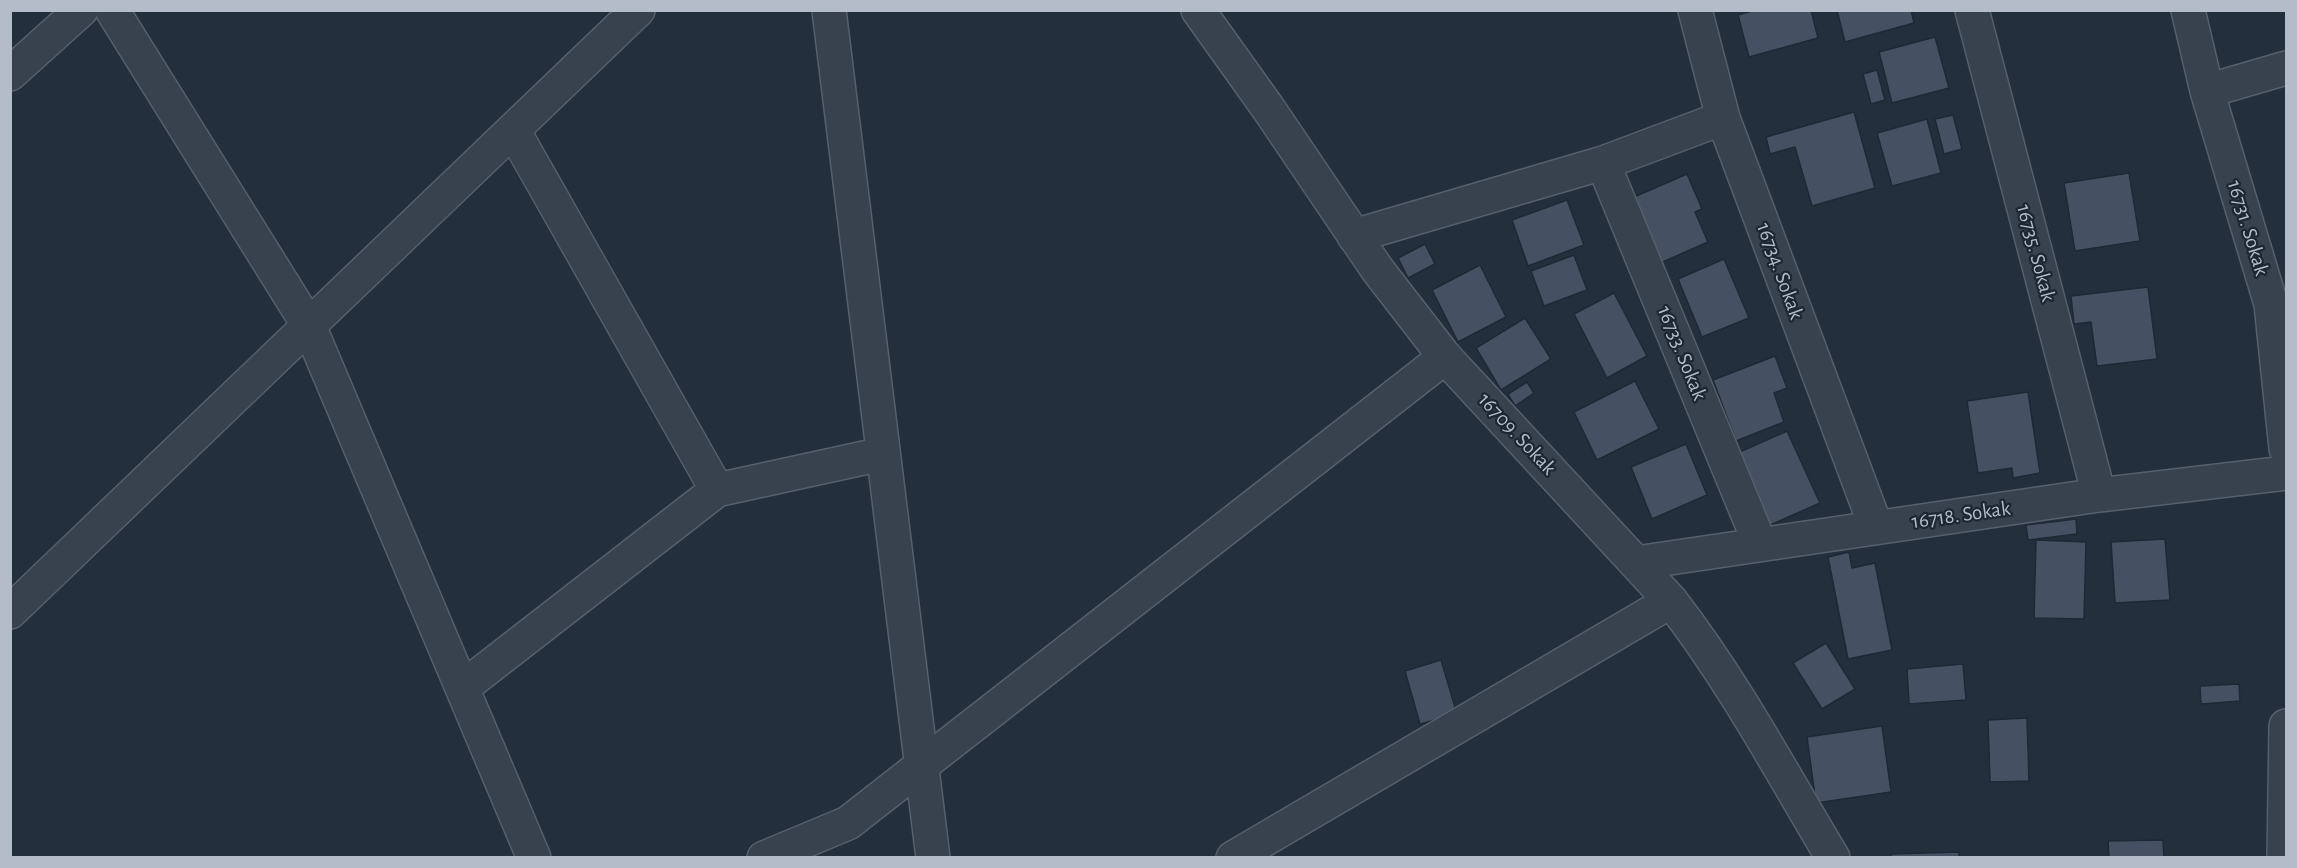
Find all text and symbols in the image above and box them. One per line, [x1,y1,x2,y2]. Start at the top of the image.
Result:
street label: 16731. Sokak [2222,177,2274,279]
street label: 16735. Sokak [2011,202,2061,304]
street label: 16734. Sokak [1751,219,1809,323]
street label: 16733. Sokak [1652,302,1712,404]
street label: 16709. Sokak [1473,388,1561,480]
street label: 16718. Sokak [1910,496,2012,534]

